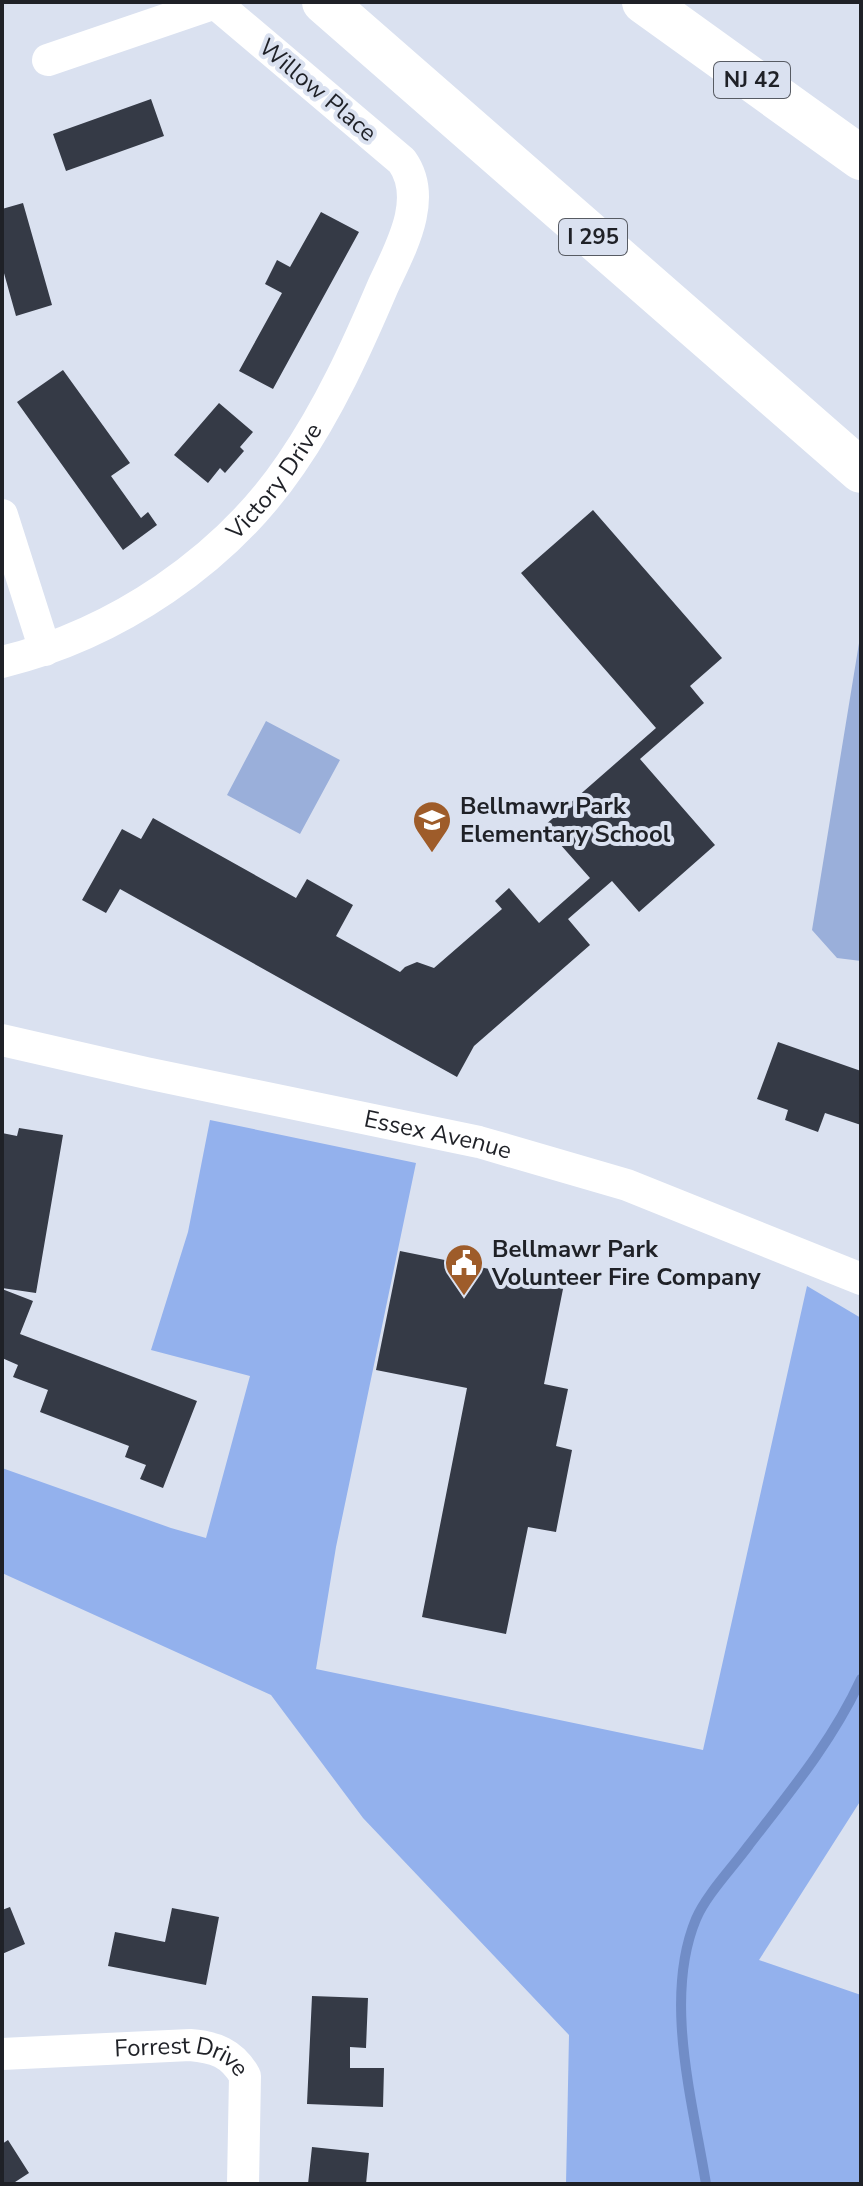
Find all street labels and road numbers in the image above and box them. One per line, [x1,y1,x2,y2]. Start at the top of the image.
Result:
street label: Willow Place [252,31,384,149]
road number: NJ 42 [714,62,790,98]
road number: I 295 [559,219,627,255]
street label: Victory Drive [219,417,329,547]
street label: Essex Avenue [361,1103,515,1167]
street label: Forrest Drive [114,2029,256,2083]

